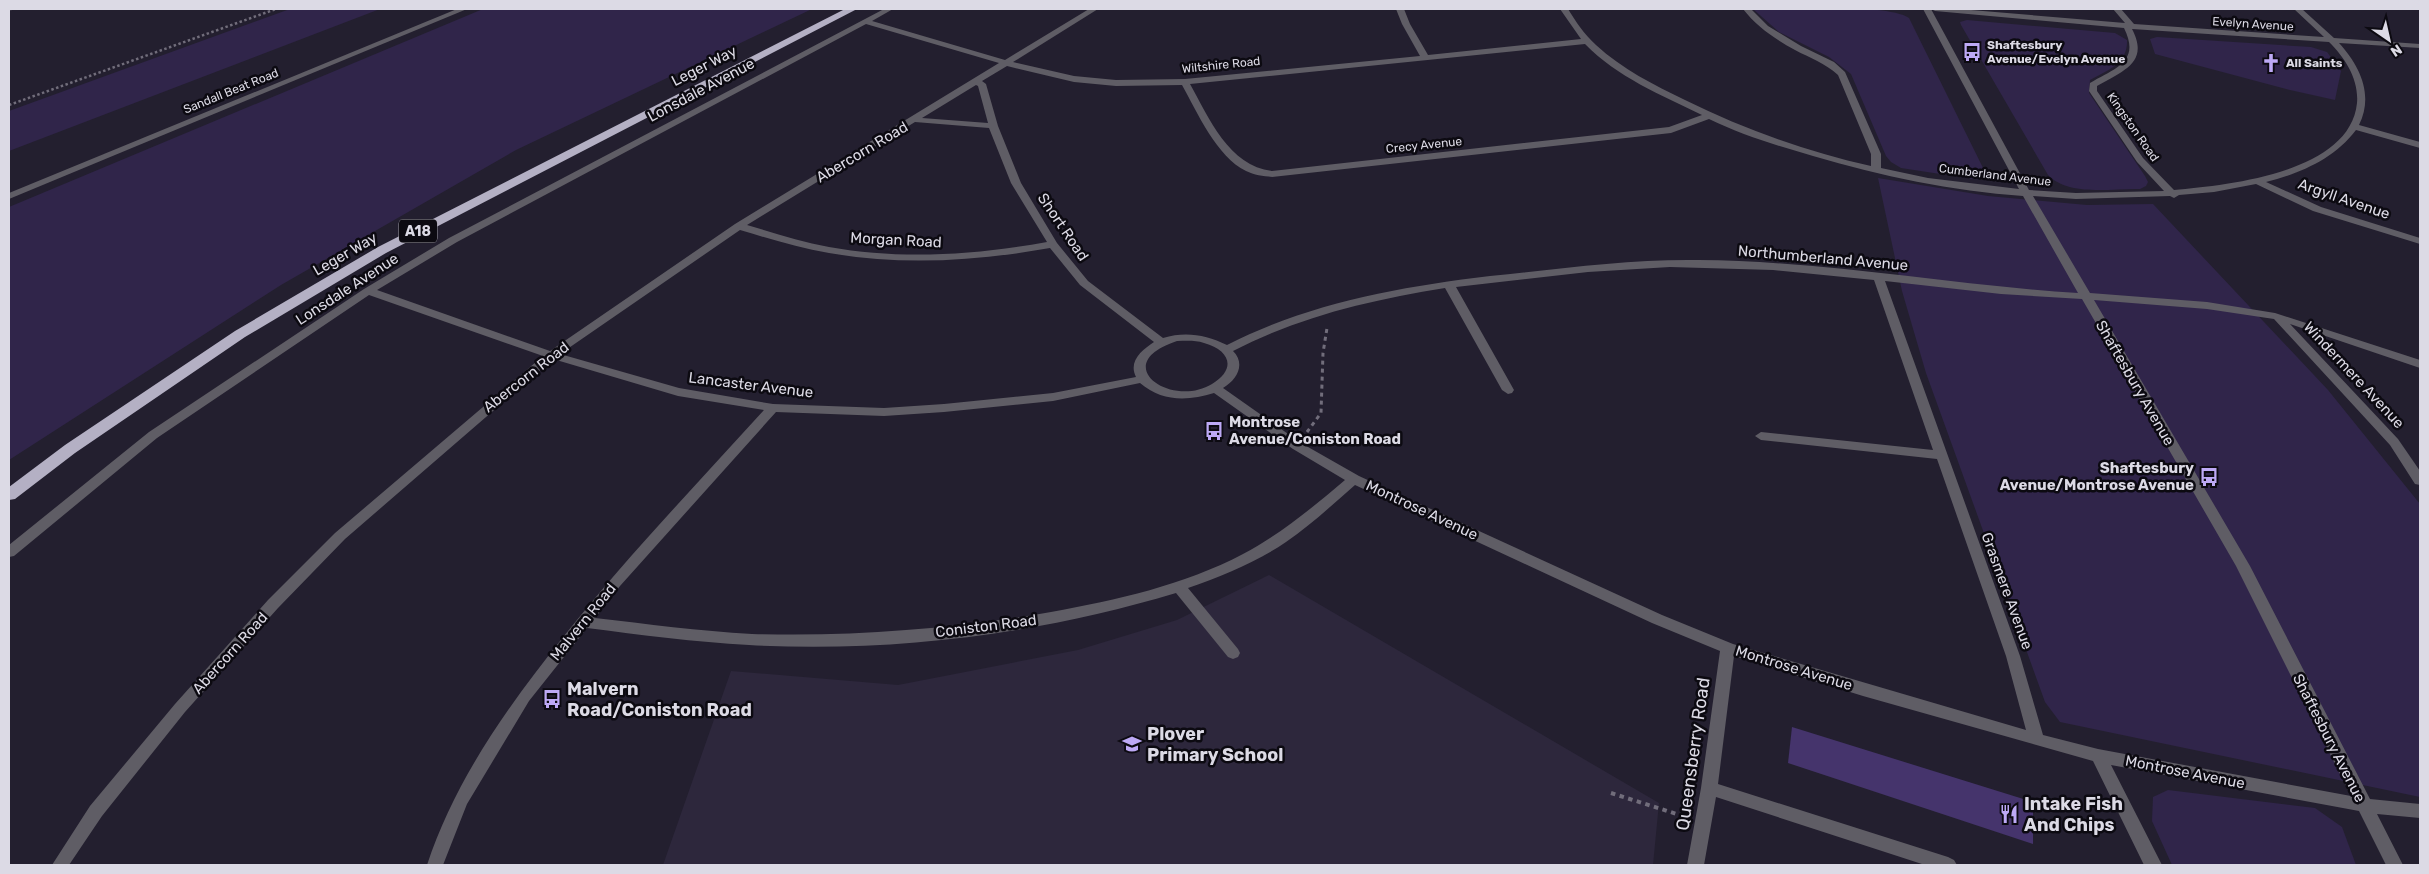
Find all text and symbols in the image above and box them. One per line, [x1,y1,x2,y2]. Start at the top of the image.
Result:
street label: Evelyn Avenue [2212,14,2295,34]
north arrow [2364,15,2414,65]
place label: Shaftesbury Avenue/Evelyn Avenue [1987,38,2125,66]
text: N [2387,40,2405,60]
bus stop icon: Shaftesbury Avenue/Evelyn Avenue [1961,41,1983,63]
street label: Leger Way [668,42,740,90]
church icon: All Saints [2260,52,2282,74]
street label: Lonsdale Avenue [644,54,758,126]
street label: Wiltshire Road [1181,54,1261,76]
place label: All Saints [2286,56,2343,70]
street label: Sandall Beat Road [181,66,281,116]
street label: Kingston Road [2104,90,2162,164]
street label: Abercorn Road [813,118,911,186]
street label: Crecy Avenue [1385,134,1463,156]
street label: Cumberland Avenue [1938,161,2052,189]
street label: Argyll Avenue [2296,175,2392,223]
street label: Short Road [1034,190,1092,264]
road number: A18 [399,220,437,242]
street label: Leger Way [310,228,380,280]
street label: Morgan Road [850,229,942,251]
street label: Northumberland Avenue [1737,242,1909,274]
street label: Lonsdale Avenue [292,249,402,329]
street label: Shaftesbury Avenue [2092,317,2178,449]
street label: Windermere Avenue [2300,318,2408,432]
street label: Abercorn Road [480,338,572,416]
street label: Lancaster Avenue [688,368,814,402]
place label: Montrose Avenue/Coniston Road [1229,413,1401,448]
bus stop icon: Montrose Avenue/Coniston Road [1203,420,1225,442]
place label: Shaftesbury Avenue/Montrose Avenue [2000,459,2194,494]
bus stop icon: Shaftesbury Avenue/Montrose Avenue [2198,466,2220,488]
street label: Montrose Avenue [1363,476,1481,544]
street label: Grasmere Avenue [1977,530,2037,652]
street label: Malvern Road [546,580,620,664]
street label: Abercorn Road [189,608,271,698]
street label: Coniston Road [934,611,1038,641]
street label: Montrose Avenue [1733,642,1855,694]
street label: Shaftesbury Avenue [2289,671,2369,805]
street label: Queensberry Road [1671,676,1715,832]
place label: Malvern Road/Coniston Road [567,678,752,721]
bus stop icon: Malvern Road/Coniston Road [541,688,563,710]
place label: Plover Primary School [1147,723,1283,766]
school or university icon: Plover Primary School [1121,733,1143,755]
street label: Montrose Avenue [2124,752,2246,792]
place label: Intake Fish And Chips [2024,793,2123,836]
restaurant icon: Intake Fish And Chips [1998,803,2020,825]

